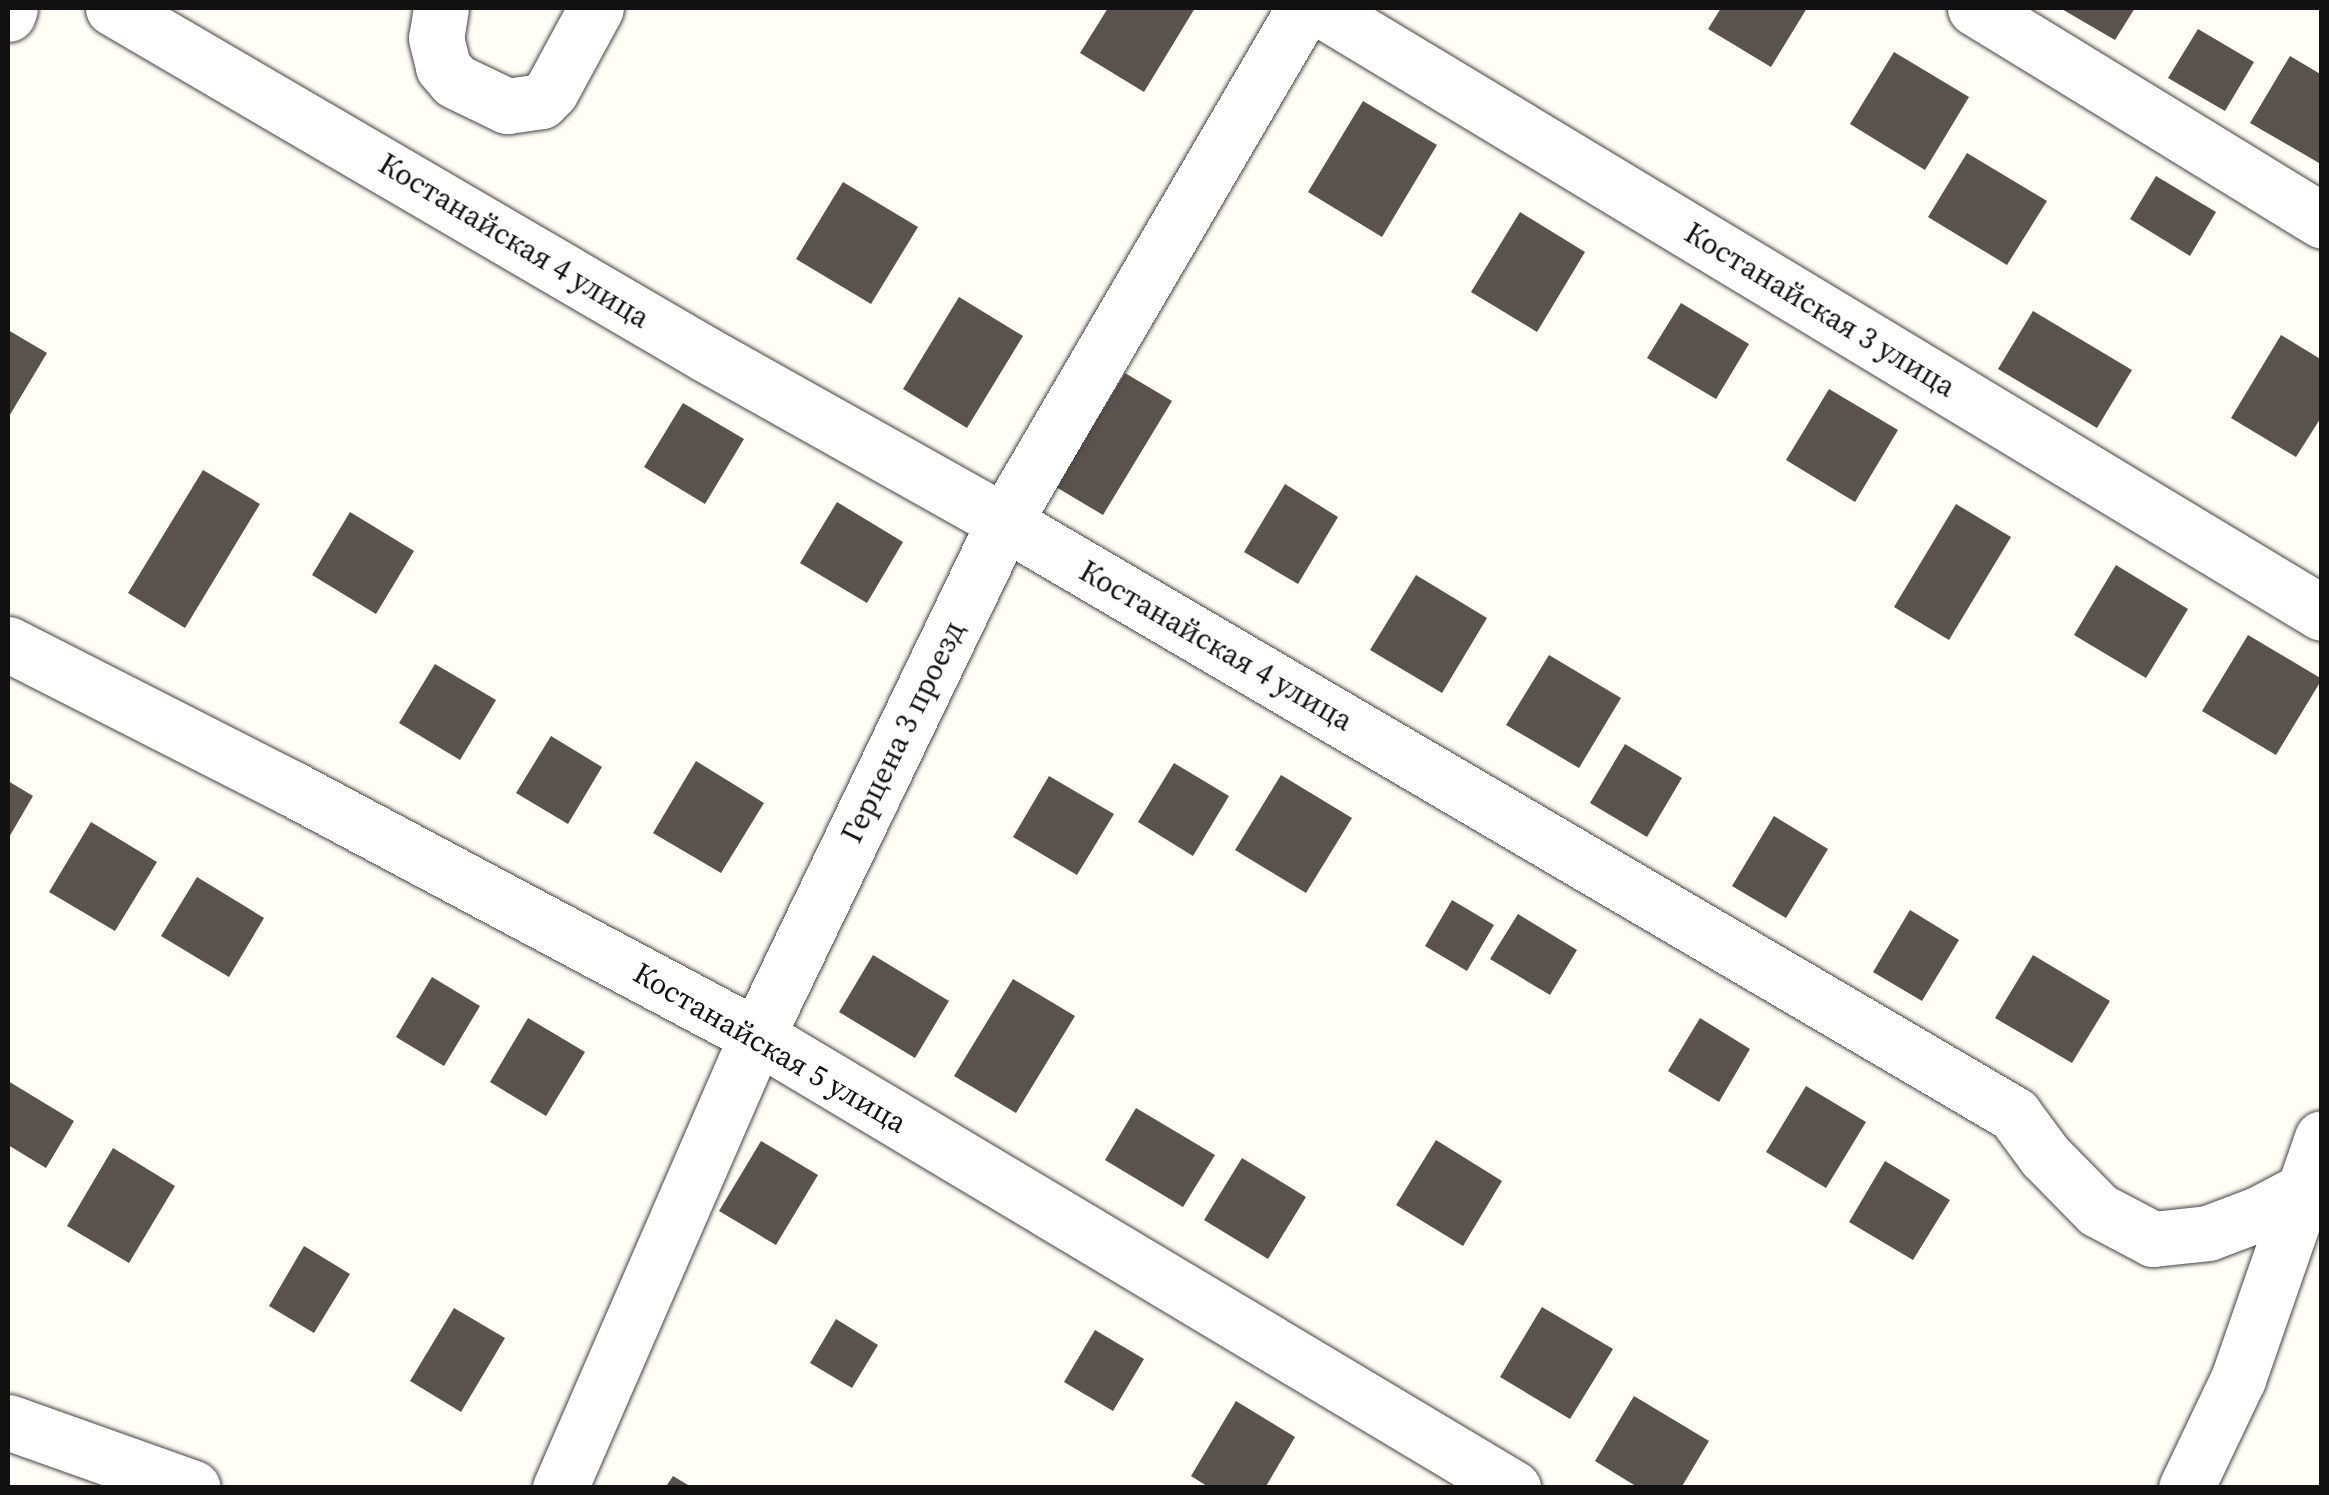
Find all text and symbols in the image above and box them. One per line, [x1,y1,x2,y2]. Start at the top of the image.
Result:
street label: Костанайская 4 улица [372,146,656,336]
street label: Костанайская 3 улица [1678,215,1962,405]
street label: Костанайская 4 улица [1073,553,1359,739]
street label: Герцена 3 проезд [834,615,972,849]
street label: Костанайская 5 улица [627,955,913,1141]

